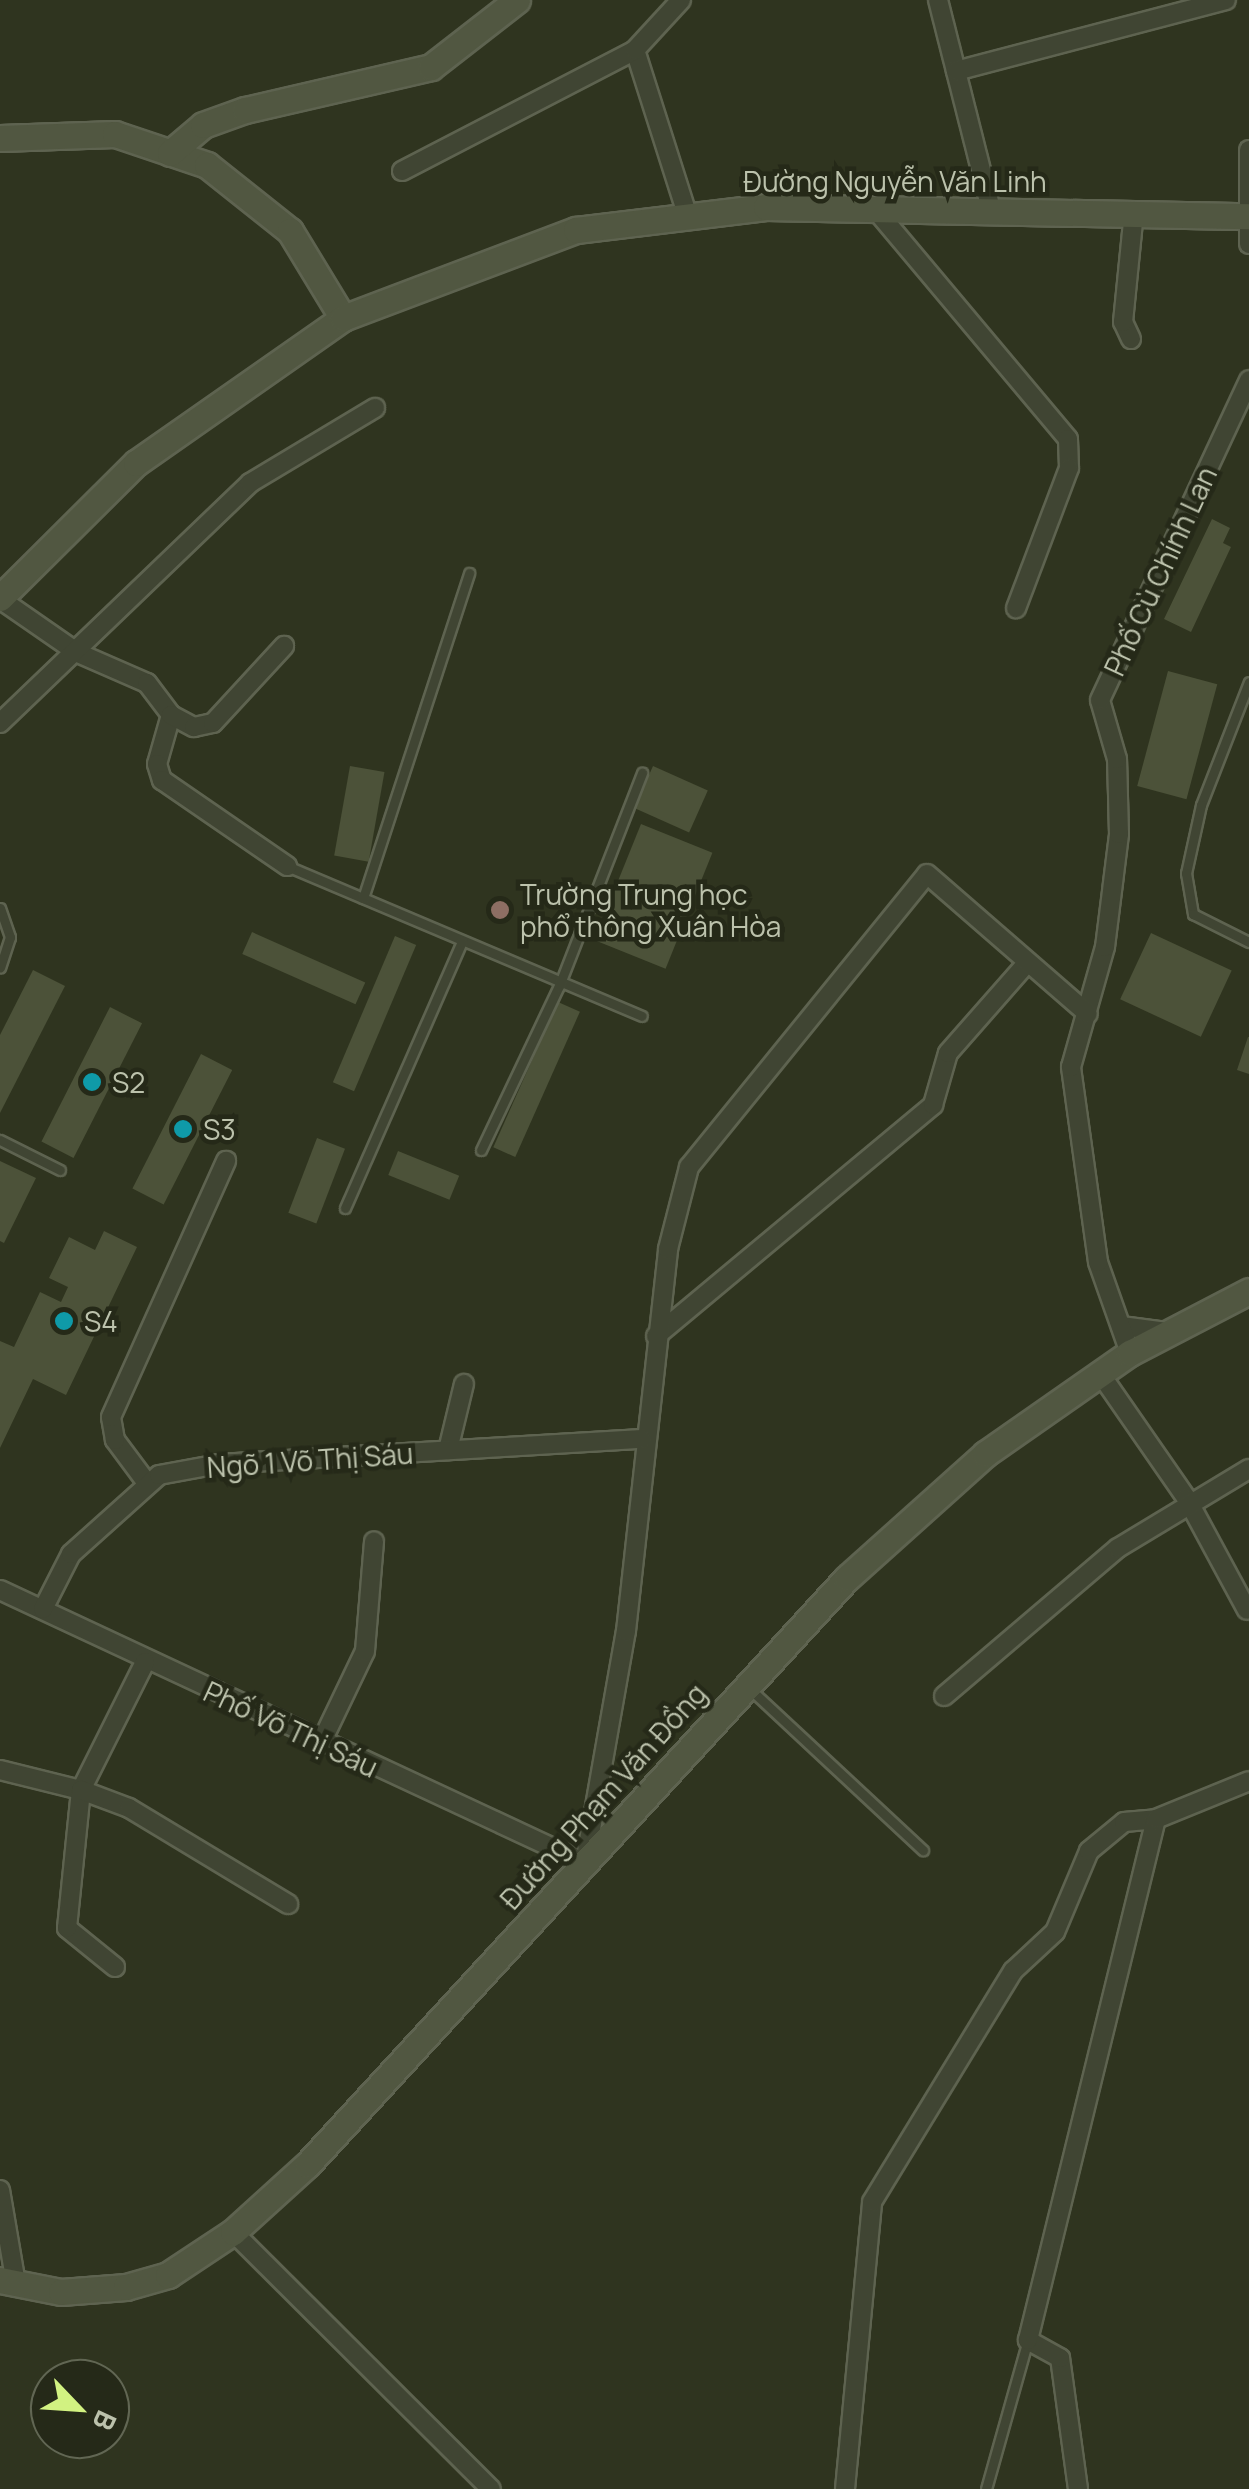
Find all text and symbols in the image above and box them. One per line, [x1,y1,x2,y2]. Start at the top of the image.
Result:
street label: Đường Nguyễn Văn Linh [743,164,1047,198]
street label: Phố Cù Chính Lan [1097,461,1223,681]
place label: Trường Trung học phổ thông Xuân Hòa [520,877,781,943]
marker: Trường Trung học phổ thông Xuân Hòa [489,899,511,921]
place label: S2 [112,1065,145,1099]
marker: S2 [81,1071,103,1093]
place label: S3 [203,1112,236,1146]
marker: S3 [172,1118,194,1140]
place label: S4 [84,1304,118,1338]
marker: S4 [53,1310,75,1332]
street label: Ngõ 1 Võ Thị Sáu [206,1436,414,1484]
street label: Phố Võ Thị Sáu [199,1674,383,1784]
street label: Đường Phạm Văn Đồng [493,1676,713,1916]
north arrow [30,2359,130,2459]
text: B [84,2405,126,2437]

